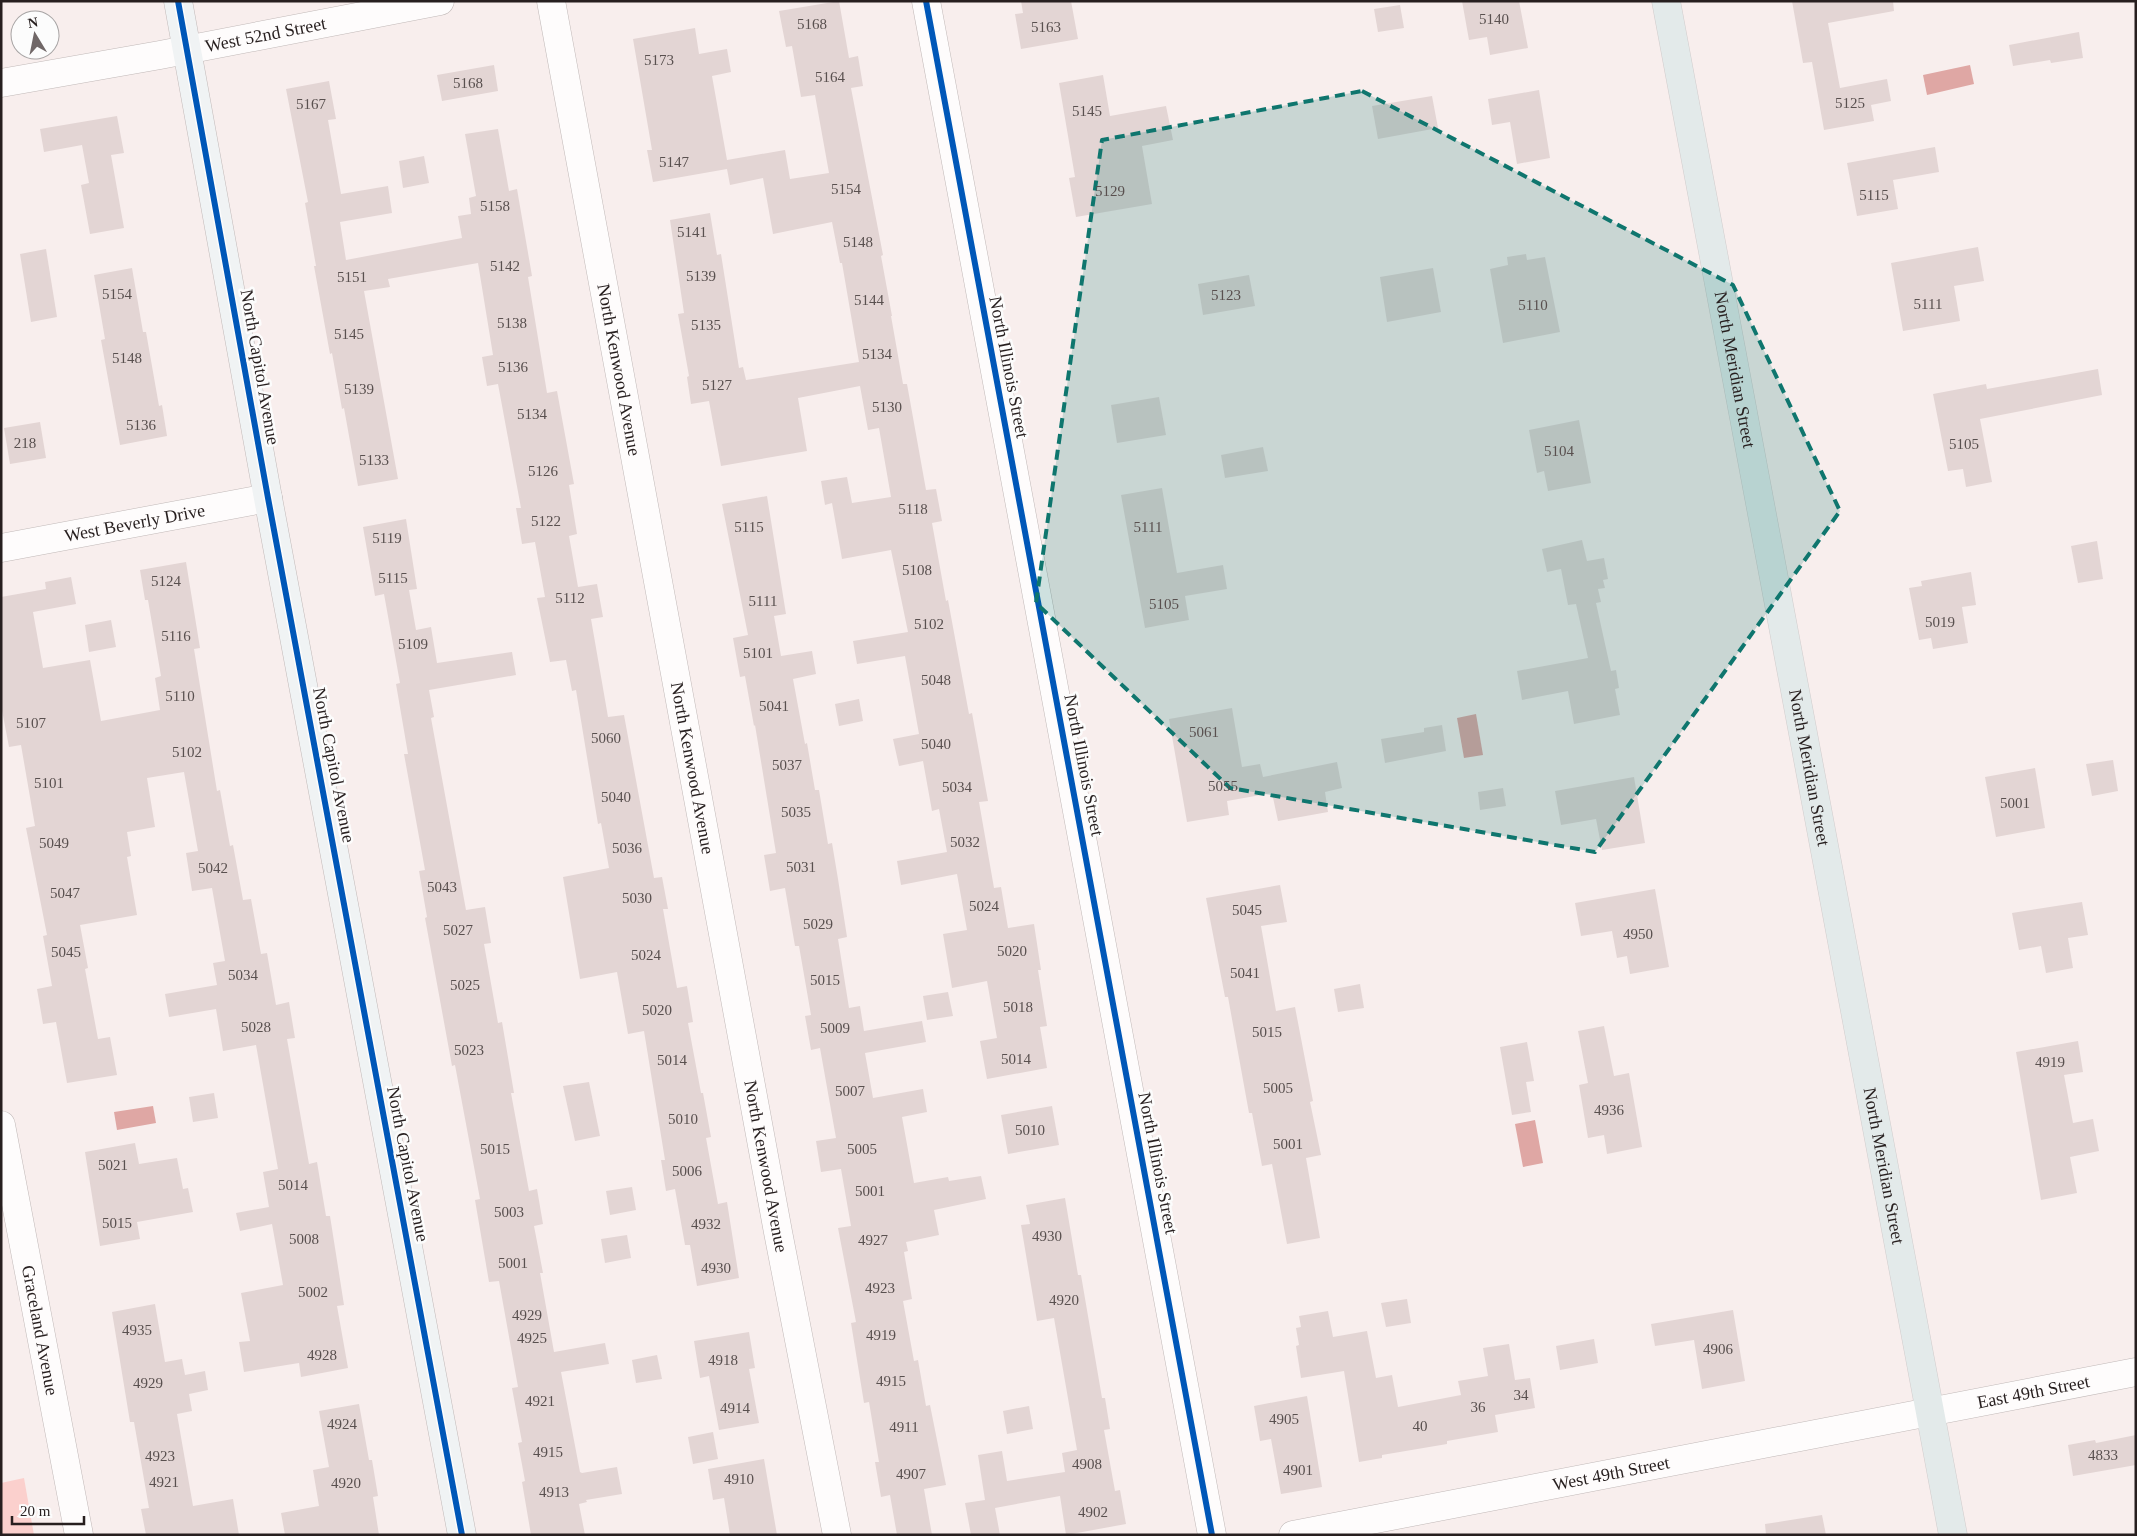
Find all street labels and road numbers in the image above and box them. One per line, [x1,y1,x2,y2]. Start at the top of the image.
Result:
street label: West 52nd Street [204,13,328,56]
street label: North Kenwood Avenue [593,282,645,457]
street label: North Capitol Avenue [236,288,284,446]
street label: North Meridian Street [1711,290,1759,450]
street label: North Illinois Street [985,294,1033,440]
street label: West Beverly Drive [63,500,207,546]
street label: North Kenwood Avenue [667,680,718,856]
street label: North Capitol Avenue [309,686,359,844]
street label: North Meridian Street [1785,688,1834,848]
street label: North Illinois Street [1060,692,1108,838]
street label: North Kenwood Avenue [740,1079,792,1254]
street label: North Capitol Avenue [383,1085,433,1243]
street label: North Meridian Street [1859,1086,1908,1246]
street label: North Illinois Street [1134,1090,1182,1236]
street label: Graceland Avenue [18,1264,62,1397]
street label: East 49th Street [1975,1371,2091,1413]
street label: West 49th Street [1551,1452,1671,1495]

